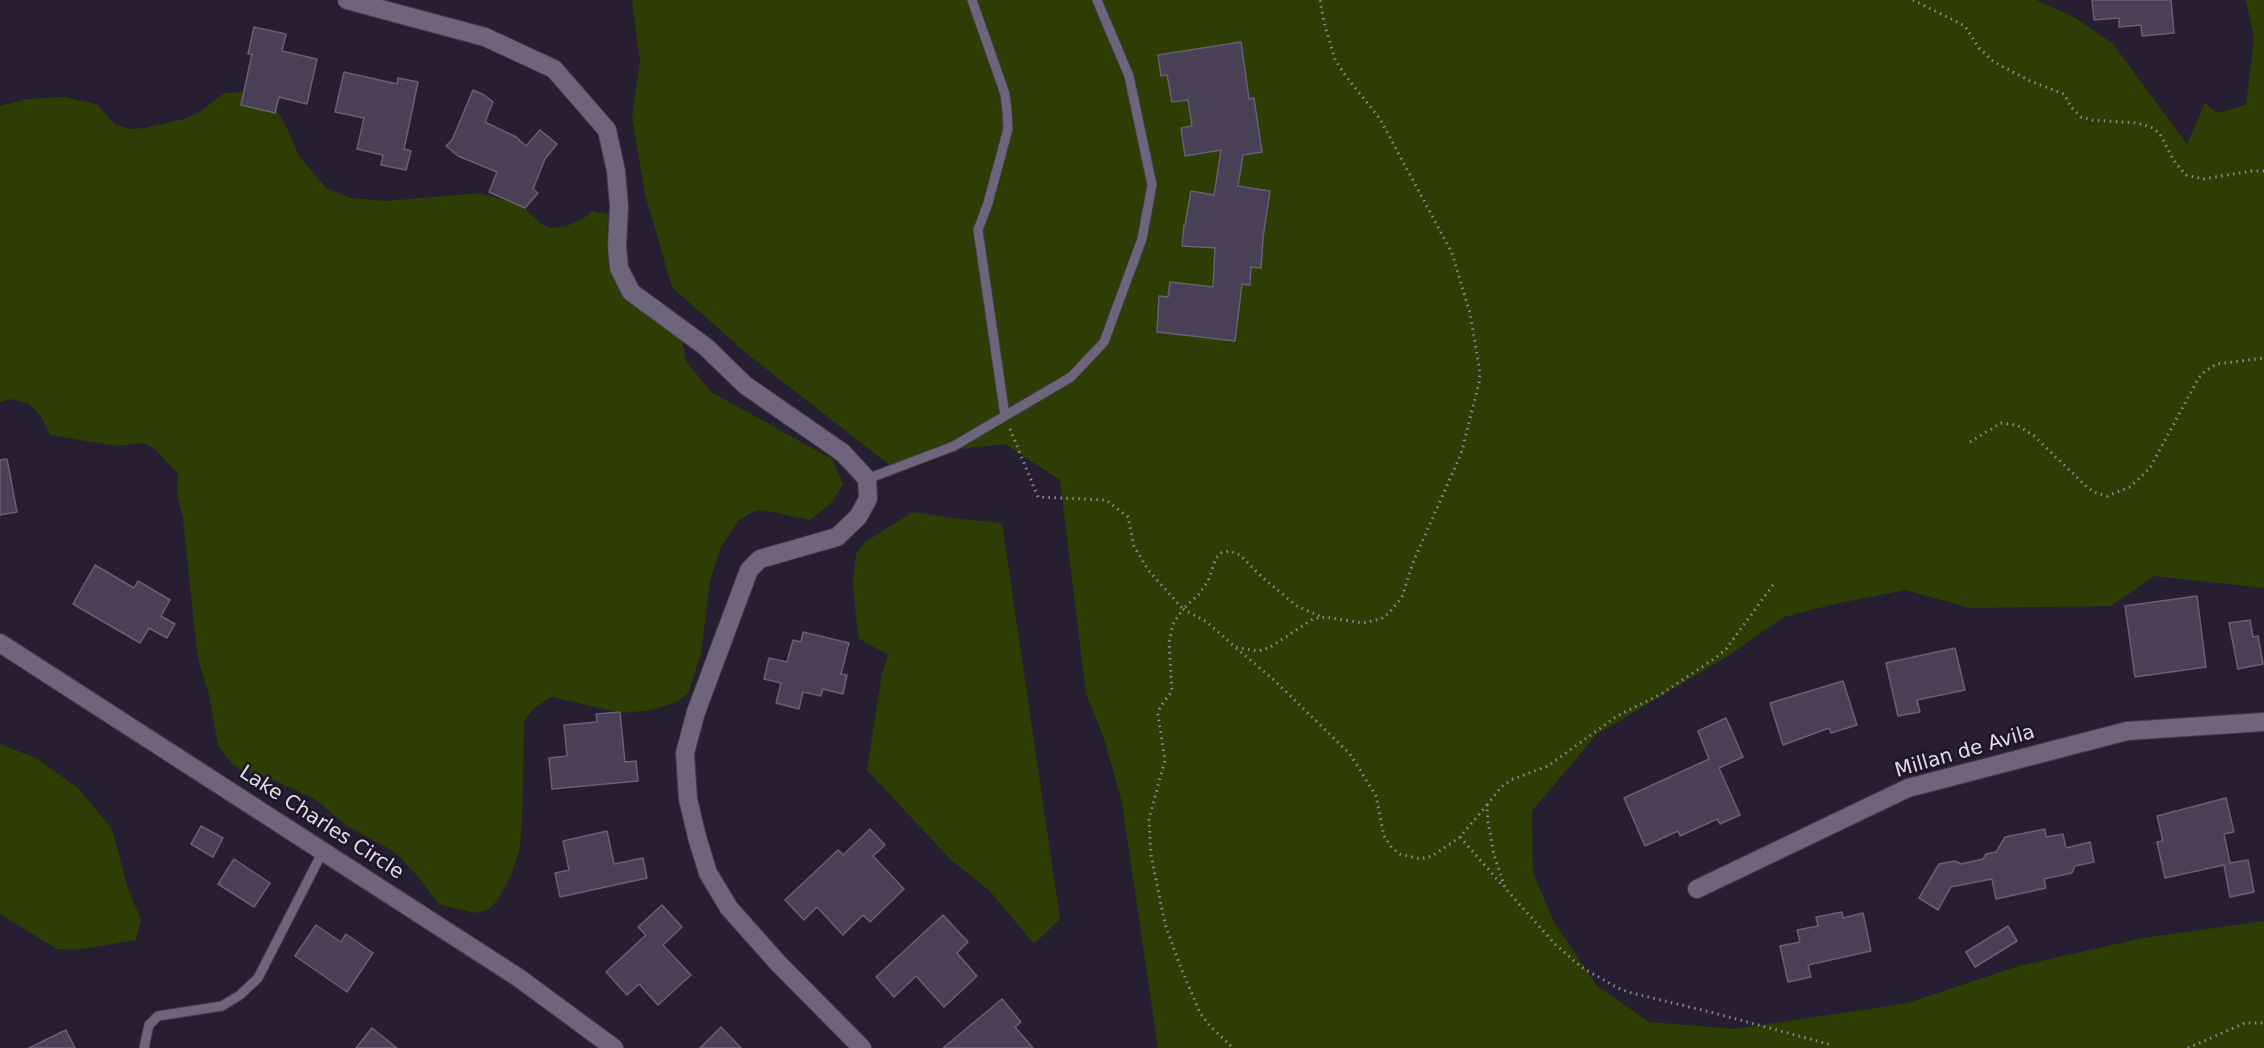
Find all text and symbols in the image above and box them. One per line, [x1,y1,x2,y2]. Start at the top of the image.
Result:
street label: Millan de Avila [1892,721,2038,783]
street label: Lake Charles Circle [234,761,408,885]

